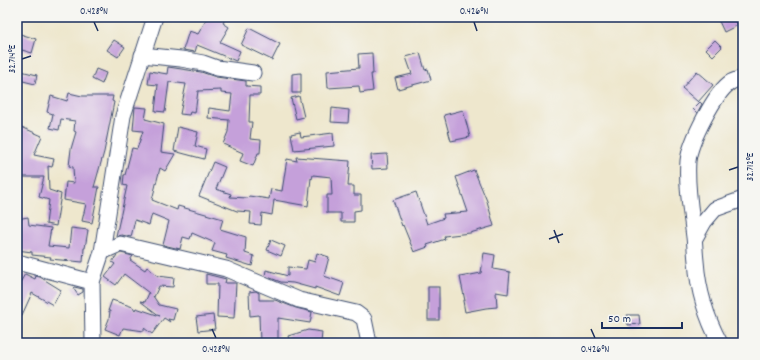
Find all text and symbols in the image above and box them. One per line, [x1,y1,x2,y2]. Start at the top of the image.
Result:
text: 0.428°N [80,5,108,19]
text: 0.426°N [460,5,488,19]
text: 32.714°E [6,44,20,73]
text: 32.712°E [744,152,758,181]
scale bar [602,304,682,330]
text: 50 m [608,311,631,328]
text: 0.428°N [202,343,230,357]
text: 0.426°N [581,343,609,357]

